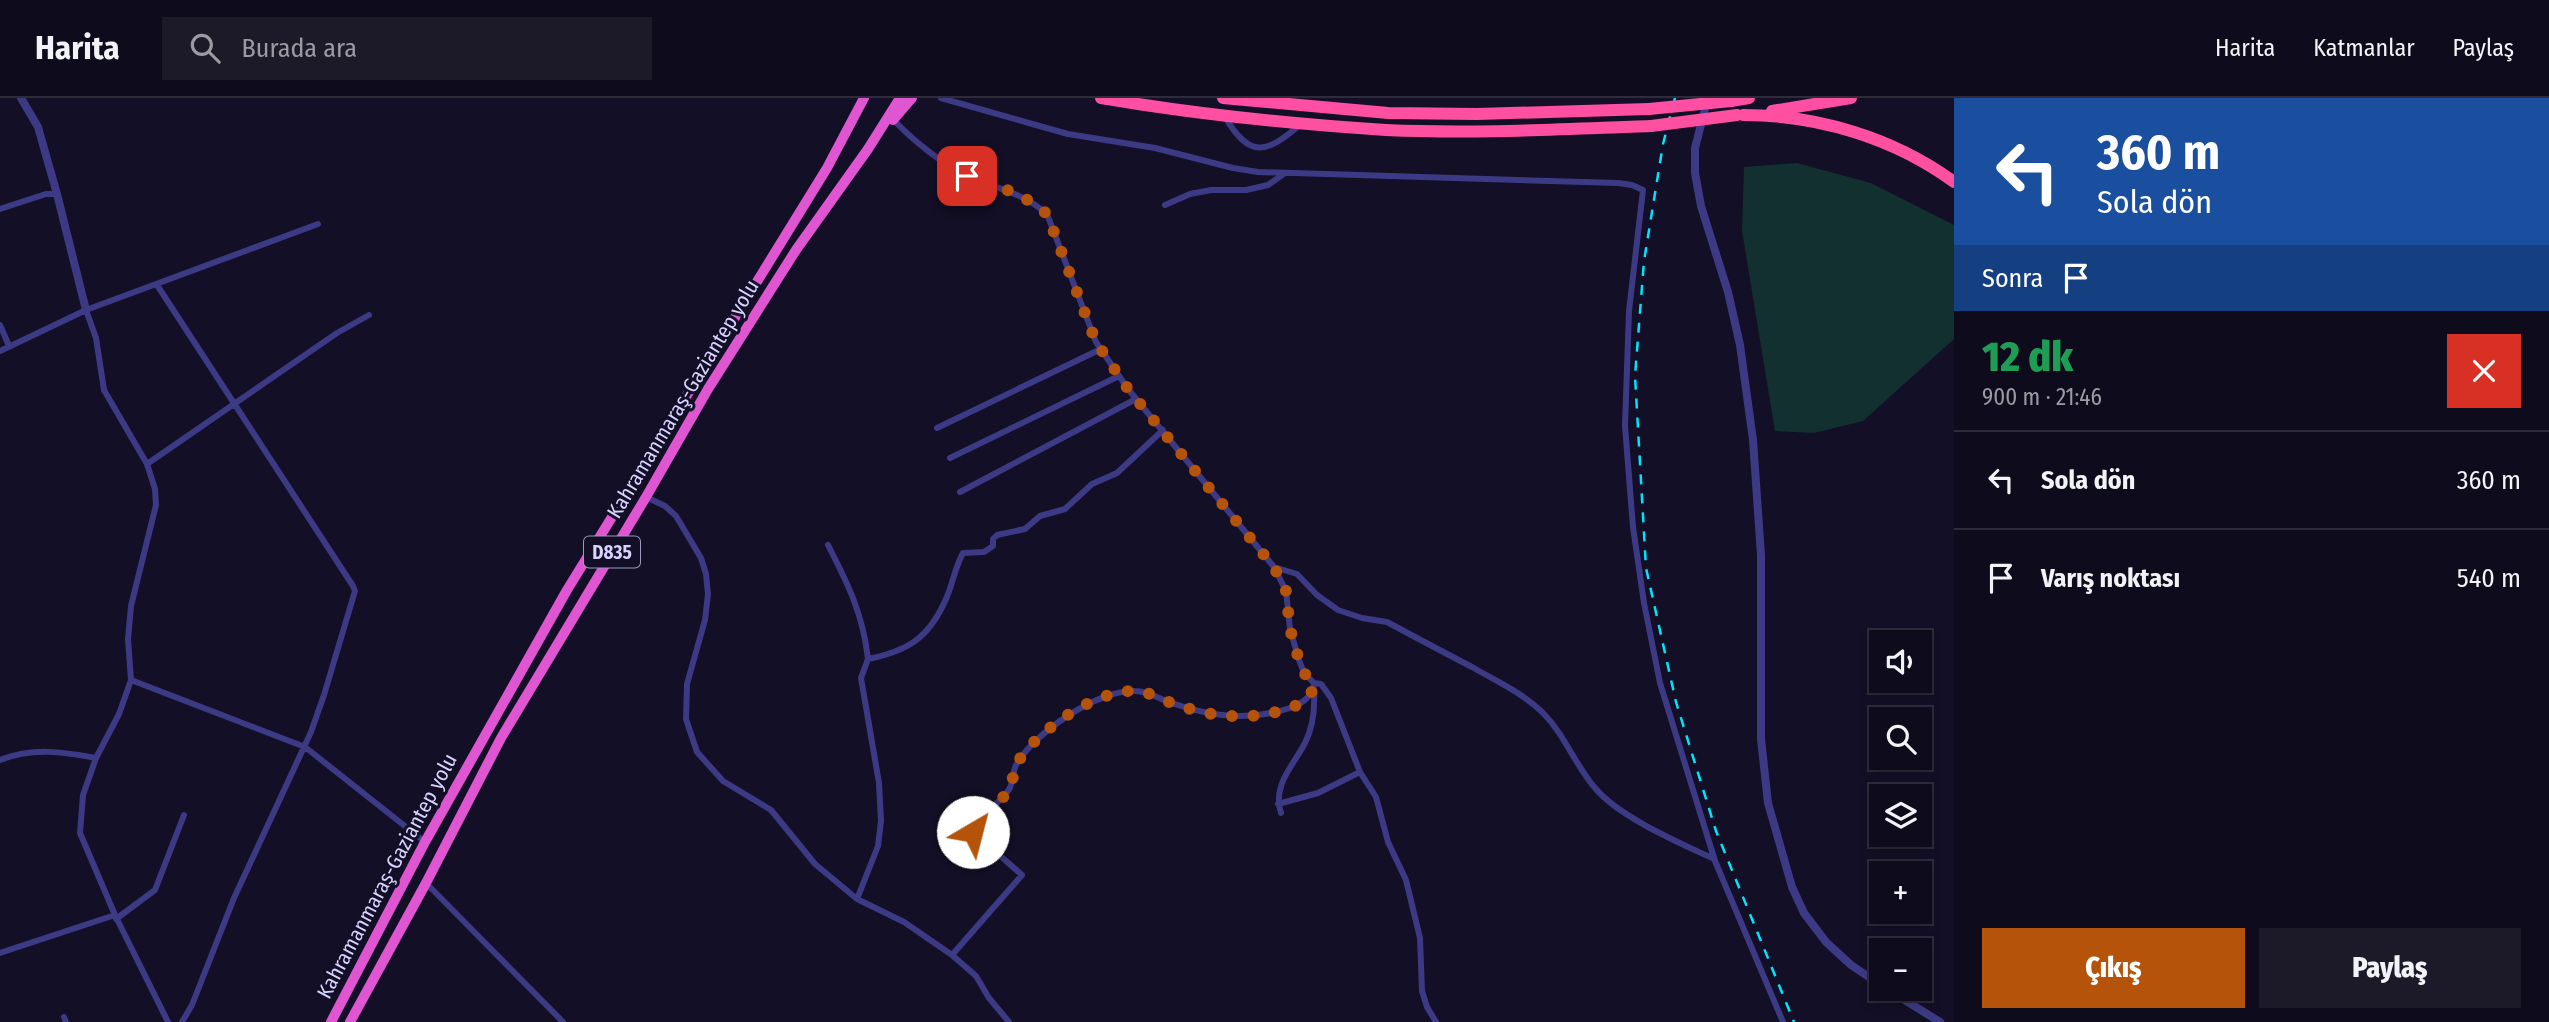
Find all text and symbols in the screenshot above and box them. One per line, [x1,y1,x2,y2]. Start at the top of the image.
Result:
search box [162,17,652,80]
text: Harita [35,28,120,68]
icon: search [186,29,224,67]
text: Burada ara [242,33,357,64]
text: Harita [2215,34,2275,62]
text: Katmanlar [2313,34,2415,62]
text: Paylaş [2453,34,2514,62]
text: 360 m [2097,123,2220,182]
icon: left [1982,126,2073,217]
pin [937,146,997,206]
icon: arrive [948,157,986,195]
text: Sola dön [2097,183,2212,221]
icon: arrive [2057,259,2095,297]
text: Sonra [1982,263,2043,294]
street label: Kahramanmaraş-Gaziantep yolu [601,275,765,523]
text: 12 dk [1982,332,2073,382]
button: close [2447,334,2521,408]
text: 900 m · 21:46 [1982,383,2102,411]
icon: left [1982,461,2020,499]
text: Sola dön [2041,465,2135,496]
text: 360 m [2457,465,2521,496]
road number: D835 [584,536,640,568]
icon: arrive [1982,559,2020,597]
text: Varış noktası [2041,563,2180,594]
text: 540 m [2457,563,2521,594]
map controls [1869,630,1932,1001]
button: sound [1869,630,1932,693]
button: search [1869,707,1932,770]
street label: Kahramanmaraş-Gaziantep yolu [311,749,463,1003]
button: layers [1869,784,1932,847]
position arrow [936,795,1010,869]
button: + [1869,861,1932,924]
button: Çıkış [1982,928,2245,1008]
button: Paylaş [2259,928,2521,1008]
button: − [1869,938,1932,1001]

